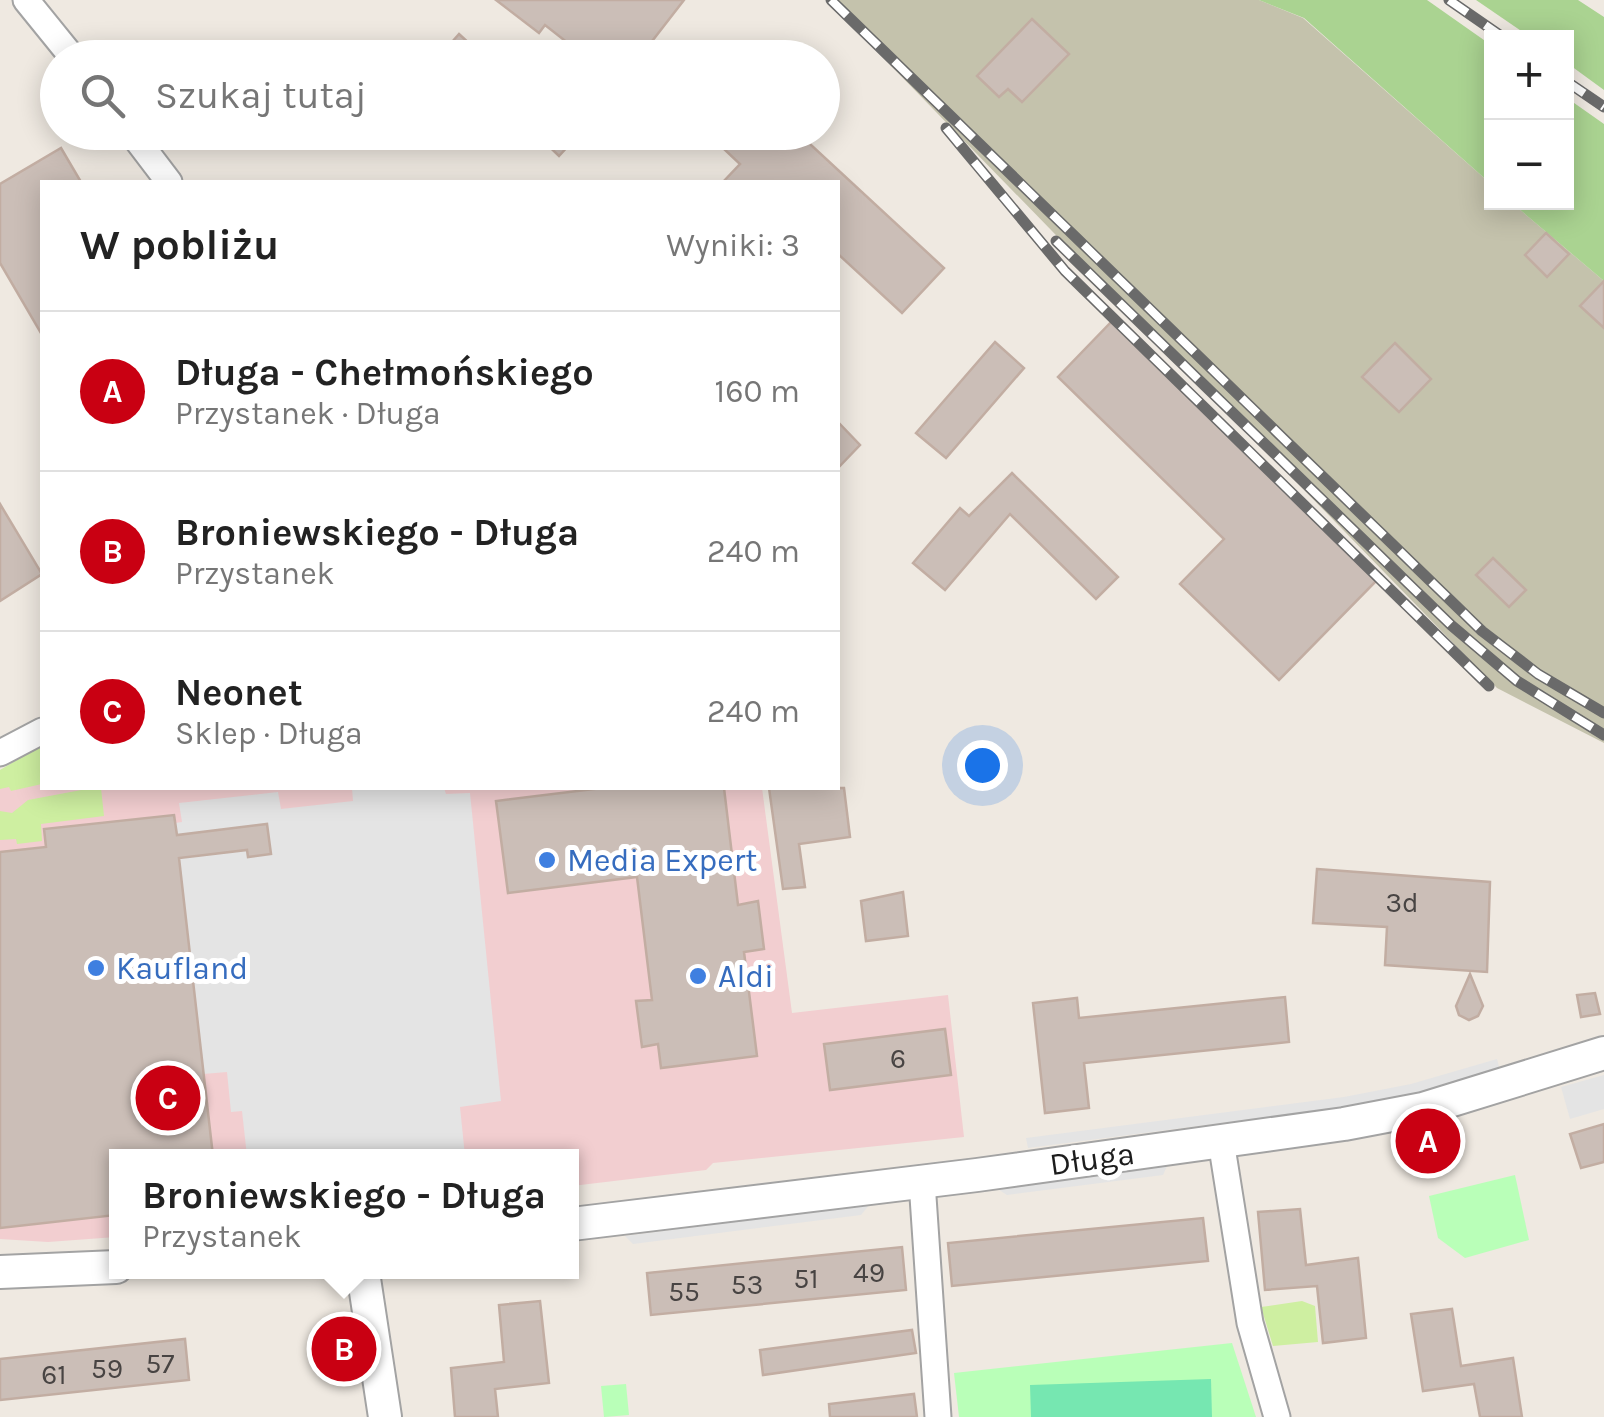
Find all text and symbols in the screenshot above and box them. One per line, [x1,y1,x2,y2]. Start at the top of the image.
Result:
map controls [1484,30,1574,210]
button: + [1484,30,1574,120]
search box [40,40,840,150]
icon: search [75,68,130,123]
text: Szukaj tutaj [155,73,367,118]
button: − [1484,120,1574,210]
text: W pobliżu [80,220,279,270]
text: Wyniki: 3 [666,227,800,264]
text: Długa - Chełmońskiego [175,350,594,395]
text: A [102,373,123,410]
text: 160 m [715,373,800,410]
text: Przystanek · Długa [175,395,441,432]
text: Broniewskiego - Długa [175,510,579,555]
text: B [102,533,123,570]
text: 240 m [707,533,800,570]
text: Przystanek [175,555,335,592]
text: Neonet [175,670,303,715]
text: C [102,693,123,730]
text: 240 m [707,693,800,730]
text: Sklep · Długa [175,715,363,752]
your location [957,740,1008,791]
place label: Media Expert [567,842,757,879]
marker: Media Expert [536,849,558,871]
house number: 3d [1385,886,1419,919]
place label: Kaufland [116,950,248,987]
marker: Kaufland [85,957,107,979]
place label: Aldi [718,958,774,995]
marker: Aldi [687,965,709,987]
house number: 6 [890,1042,906,1075]
pin: C [136,1060,200,1136]
pin: A [1396,1104,1460,1178]
street label: Długa [1047,1135,1137,1183]
popup [109,1149,579,1279]
text: Broniewskiego - Długa [142,1173,546,1218]
text: Przystanek [142,1218,302,1255]
house number: 49 [853,1256,885,1289]
house number: 51 [793,1262,819,1295]
house number: 53 [731,1268,763,1301]
house number: 55 [668,1275,700,1308]
pin: B [312,1312,376,1386]
house number: 57 [146,1347,174,1380]
house number: 59 [91,1352,123,1385]
house number: 61 [41,1358,67,1391]

